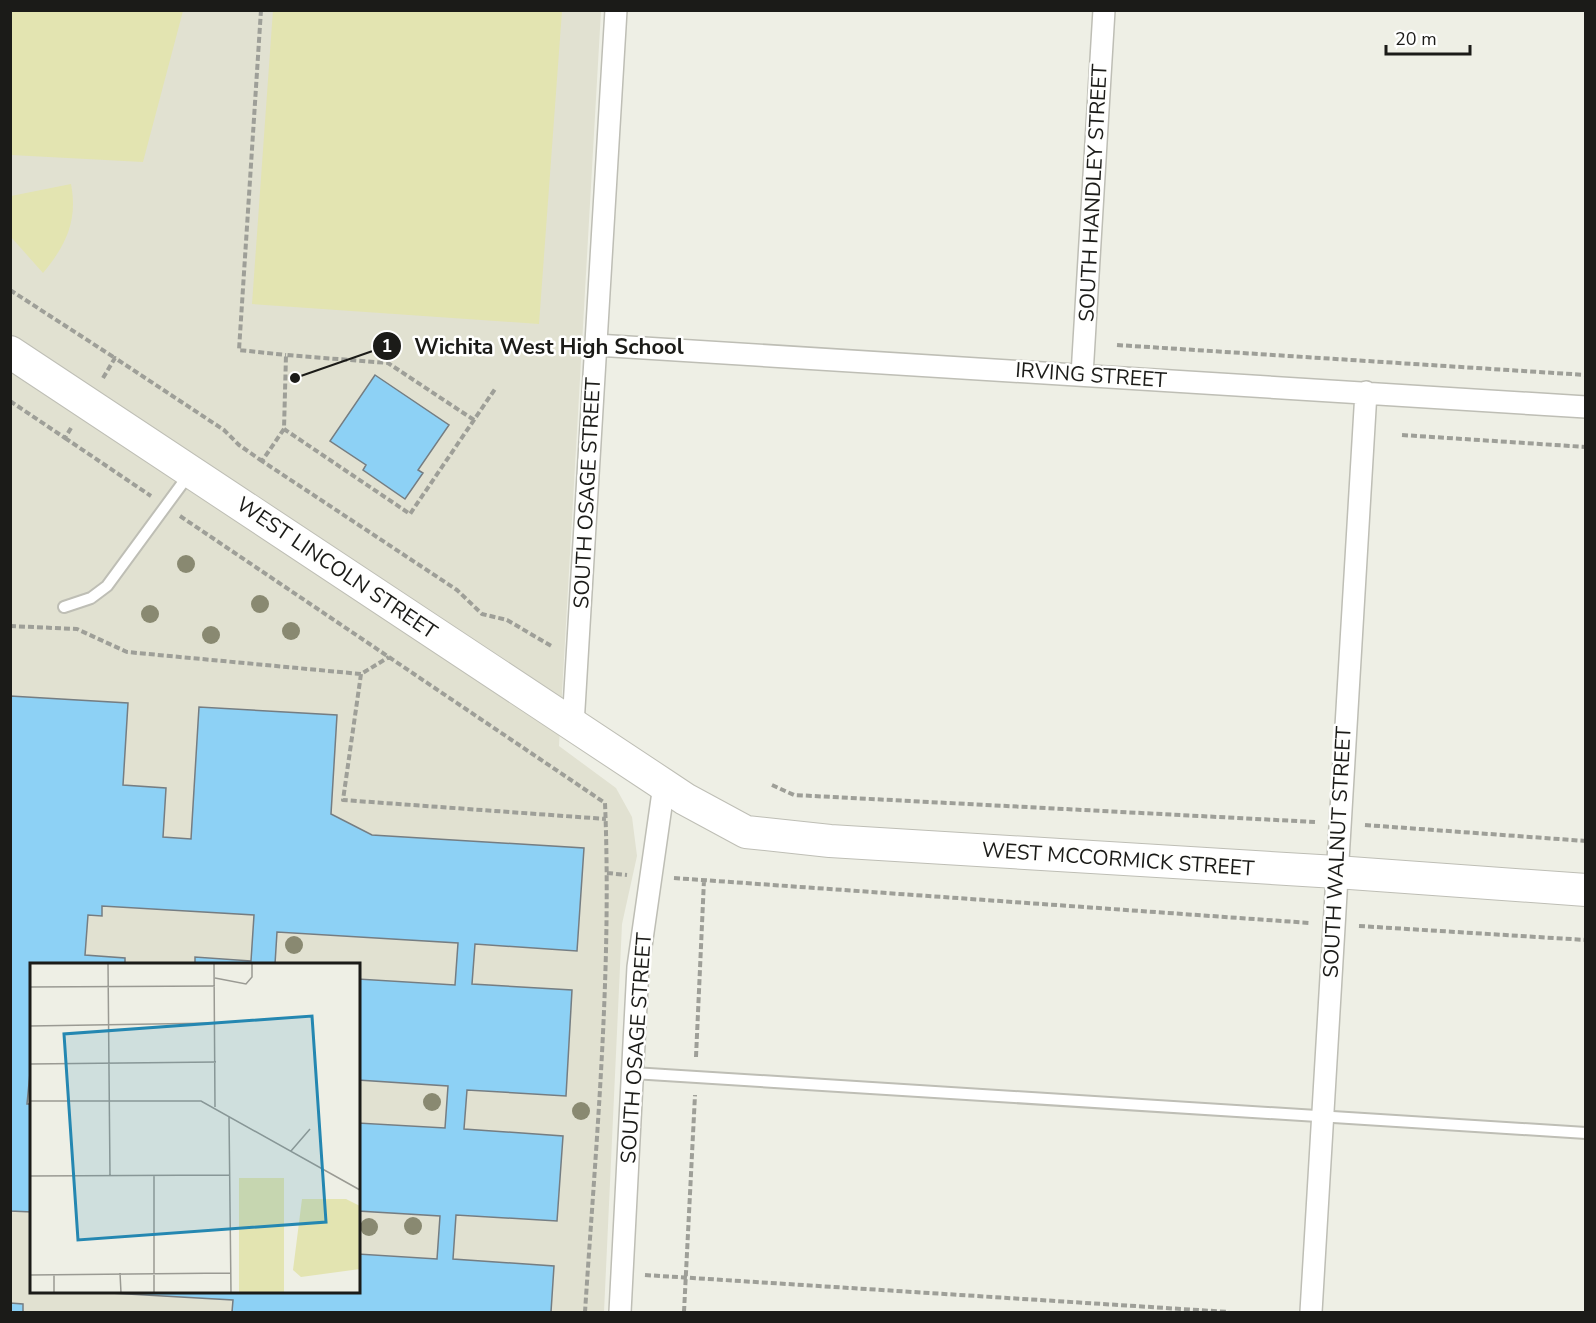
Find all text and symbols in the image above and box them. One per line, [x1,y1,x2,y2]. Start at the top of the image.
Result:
scale bar [1386,18,1470,56]
text: 20 m [1395,27,1437,51]
street label: SOUTH HANDLEY STREET [1072,63,1114,323]
callout: Wichita West High School [372,326,696,366]
text: Wichita West High School [414,332,684,362]
text: 1 [382,334,392,358]
street label: IRVING STREET [1015,356,1168,394]
street label: SOUTH OSAGE STREET [567,376,607,609]
street label: WEST LINCOLN STREET [231,490,443,646]
street label: SOUTH WALNUT STREET [1316,725,1358,979]
street label: WEST MCCORMICK STREET [981,835,1256,883]
street label: SOUTH OSAGE STREET [614,931,658,1164]
inset map [30,963,360,1293]

